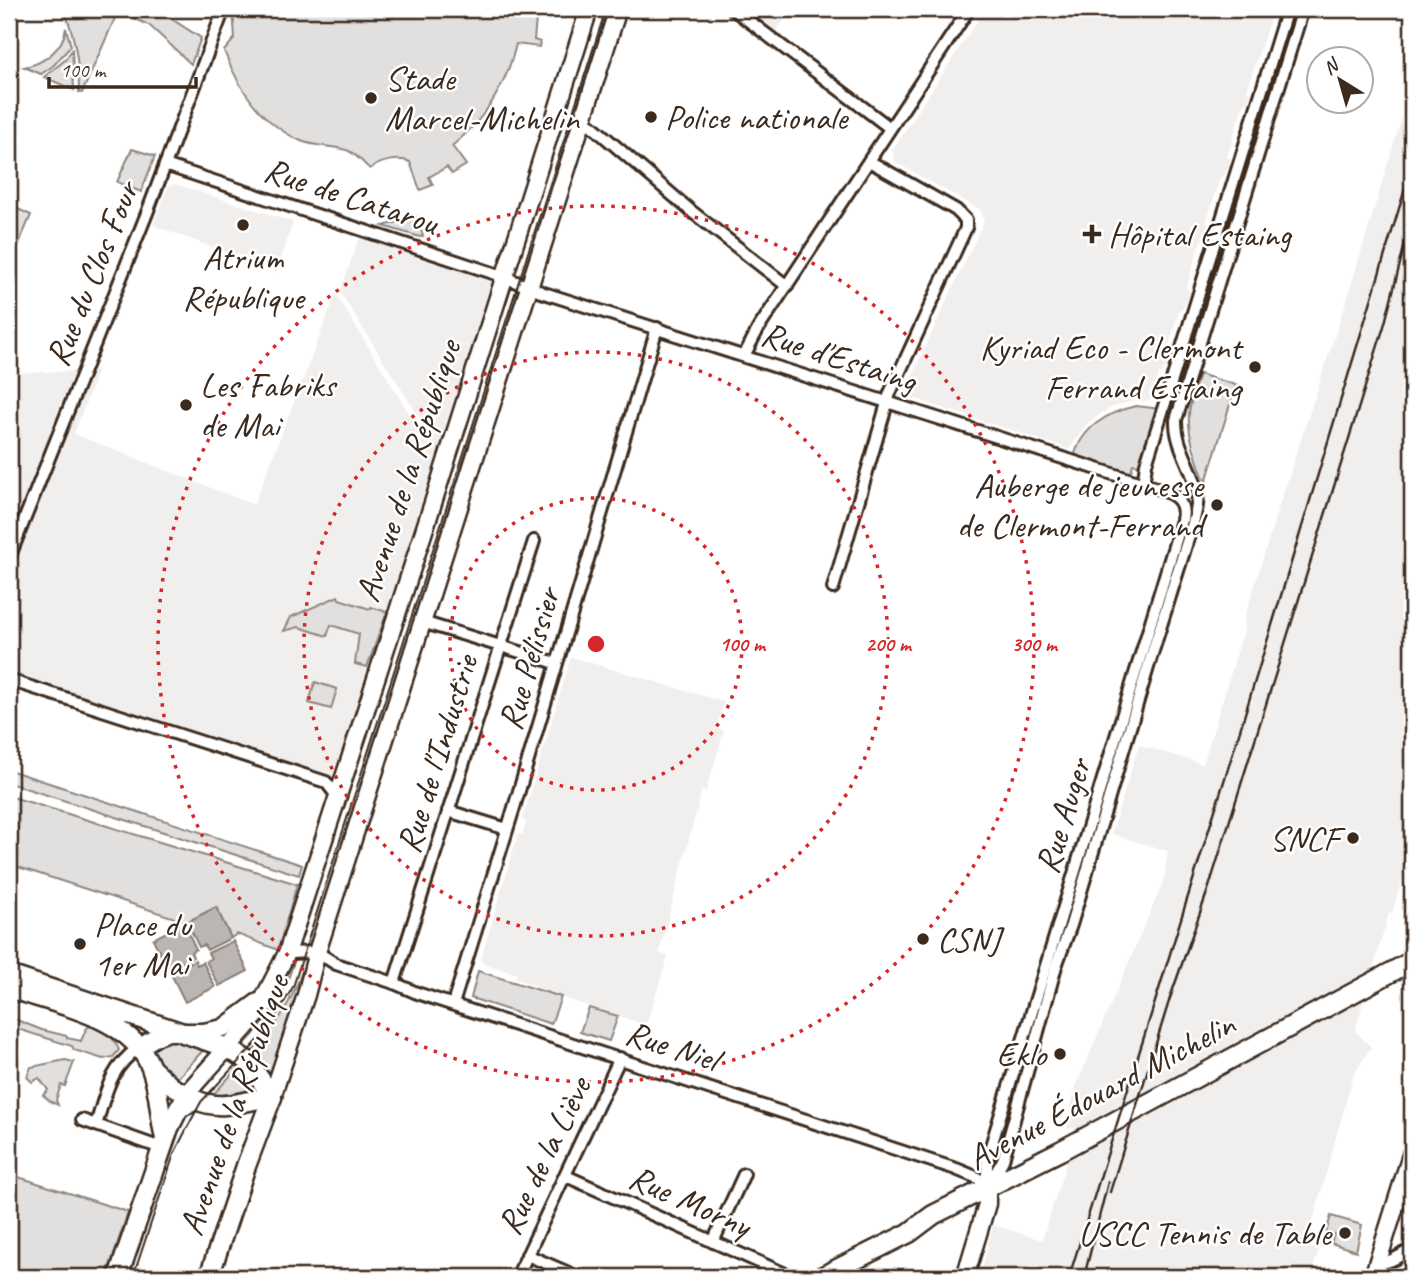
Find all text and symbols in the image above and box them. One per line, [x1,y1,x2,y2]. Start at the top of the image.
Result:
scale bar [49,46,196,90]
north arrow [1306,46,1376,116]
text: N [1318,52,1345,80]
place label: Stade Marcel-Michelin [385,56,580,141]
text: 100 m [60,57,107,83]
marker: Stade Marcel-Michelin [363,90,379,106]
place label: Police nationale [665,95,850,140]
marker: Police nationale [643,109,659,125]
street label: Rue de Catarou [259,147,445,246]
street label: Rue du Clos Four [35,172,151,373]
place label: Hôpital Estaing [1108,212,1293,257]
marker: Atrium République [235,217,251,233]
marker: Hôpital Estaing [1082,224,1102,244]
place label: Atrium République [182,235,306,320]
street label: Rue d'Estaing [756,311,924,404]
place label: Kyriad Eco - Clermont Ferrand Estaing [980,325,1244,410]
street label: Avenue de la République [345,332,472,607]
marker: Kyriad Eco - Clermont Ferrand Estaing [1247,359,1263,375]
place label: Les Fabriks de Mai [200,363,338,448]
marker: Les Fabriks de Mai [178,397,194,413]
place label: Auberge de jeunesse de Clermont-Ferrand [957,463,1208,548]
marker: Auberge de jeunesse de Clermont-Ferrand [1209,497,1225,513]
street label: Rue Pélissier [487,580,572,735]
text: 100 m [719,631,767,657]
text: 200 m [865,631,913,657]
text: 300 m [1011,631,1059,657]
centre of rings [584,632,608,656]
street label: Rue de l'Industrie [386,647,489,858]
street label: Rue Auger [1024,751,1102,879]
place label: SNCF [1269,816,1346,861]
marker: SNCF [1345,830,1361,846]
place label: Place du 1er Mai [94,902,193,987]
place label: CSNJ [937,917,1005,962]
marker: CSNJ [915,931,931,947]
marker: Place du 1er Mai [72,936,88,952]
street label: Avenue de la République [168,967,300,1241]
street label: Avenue Édouard Michelin [960,1001,1243,1180]
street label: Rue Niel [620,1010,730,1084]
place label: Eklo [996,1032,1048,1077]
marker: Eklo [1052,1046,1068,1062]
street label: Rue de la Liève [487,1068,603,1242]
street label: Rue Morny [622,1154,761,1249]
place label: USCC Tennis de Table [1078,1211,1334,1256]
marker: USCC Tennis de Table [1337,1225,1353,1241]

